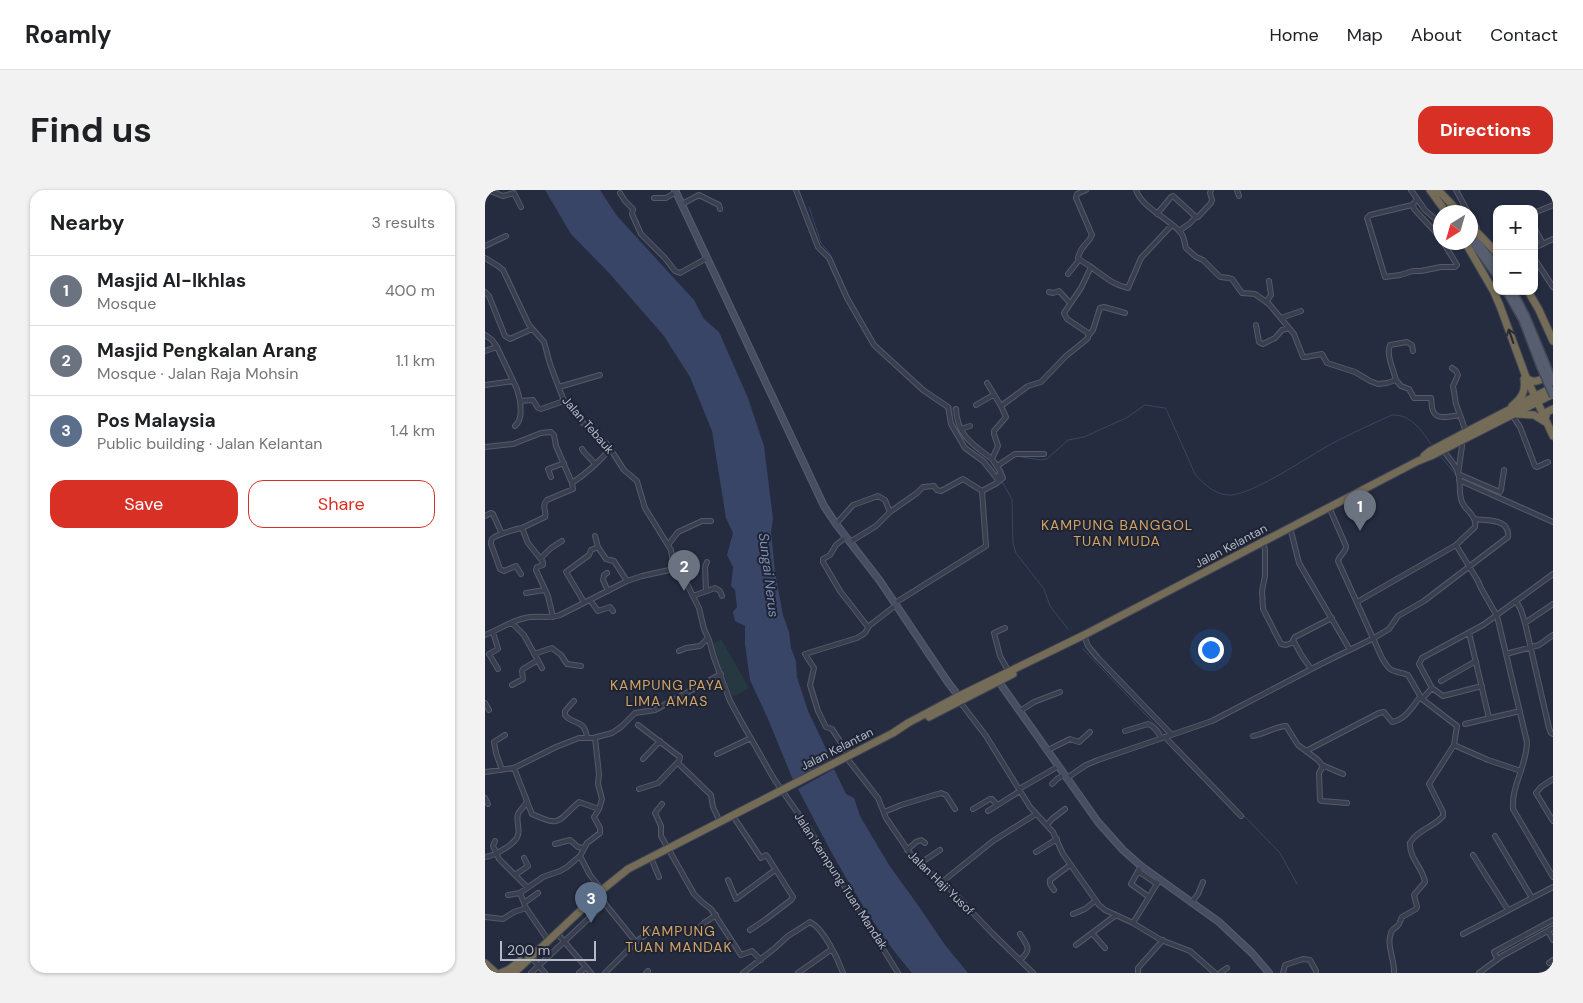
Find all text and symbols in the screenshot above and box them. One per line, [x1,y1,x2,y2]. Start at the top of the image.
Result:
text: Roamly [25,19,112,50]
text: Home [1269,23,1319,47]
text: Map [1347,23,1383,47]
text: About [1411,23,1462,47]
text: Contact [1490,23,1558,47]
button: Directions [1418,106,1553,154]
text: Find us [30,107,152,153]
north arrow [1433,205,1478,250]
map controls [1493,205,1538,295]
button: + [1493,205,1538,250]
text: Nearby [50,209,124,237]
text: 3 results [372,212,435,233]
button: − [1493,250,1538,295]
text: Masjid Al-Ikhlas [97,268,246,293]
text: 1 [63,280,69,301]
text: 400 m [385,280,435,301]
text: Mosque [97,293,156,314]
one-way arrow [1506,328,1515,344]
text: Masjid Pengkalan Arang [97,338,318,363]
text: 2 [61,350,71,371]
text: 1.1 km [396,350,435,371]
text: Mosque · Jalan Raja Mohsin [97,363,298,384]
street label: Jalan Tebauk [559,393,617,457]
text: Pos Malaysia [97,408,216,433]
text: 3 [61,420,71,441]
text: 1.4 km [391,420,435,441]
text: Public building · Jalan Kelantan [97,433,323,454]
button: Save [50,480,238,528]
button: Share [248,480,435,528]
pin: 1 [1344,490,1376,531]
district label: KAMPUNG BANGGOL TUAN MUDA [1041,516,1193,550]
street label: Jalan Kelantan [1192,520,1270,572]
water label: Sungai Nerus [755,532,783,618]
pin: 2 [668,550,700,591]
your location [1198,637,1224,663]
district label: KAMPUNG PAYA LIMA AMAS [610,676,724,710]
street label: Jalan Kelantan [798,724,876,774]
street label: Jalan Kampung Tuan Mandak [791,809,891,953]
street label: Jalan Haji Yusof [904,847,978,919]
pin: 3 [575,882,607,923]
district label: KAMPUNG TUAN MANDAK [625,922,733,956]
scale bar [500,938,596,961]
text: 200 m [507,941,550,959]

